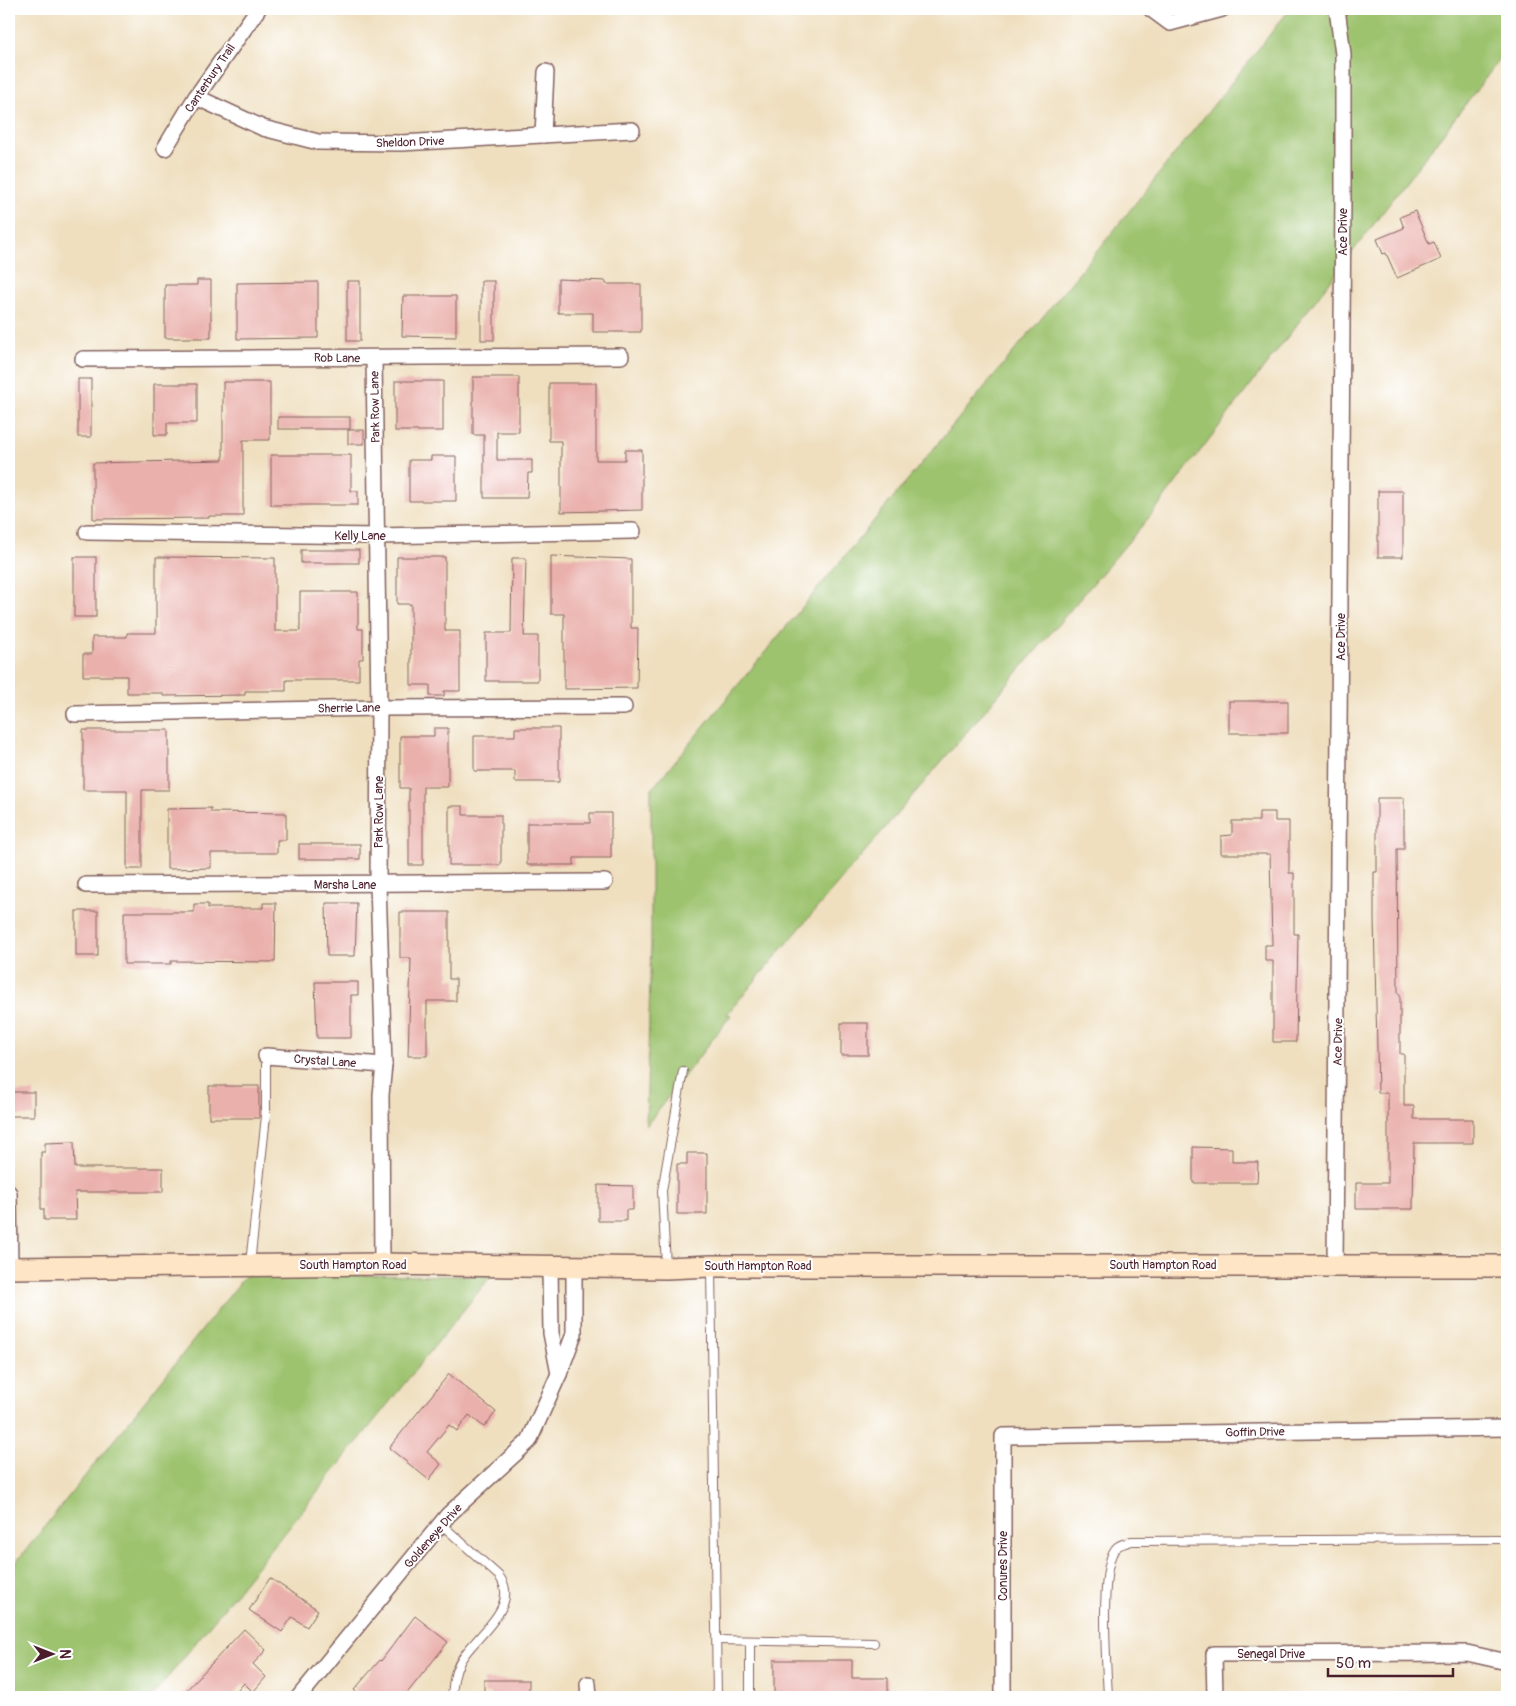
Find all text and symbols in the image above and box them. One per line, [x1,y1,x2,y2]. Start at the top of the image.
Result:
street label: Canterbury Trail [182,41,239,115]
street label: Sheldon Drive [376,134,445,151]
street label: Ace Drive [1336,208,1351,256]
street label: Rob Lane [314,351,360,366]
street label: Park Row Lane [367,371,384,443]
street label: Kelly Lane [334,529,386,544]
street label: Ace Drive [1334,613,1349,661]
street label: Sherrie Lane [318,700,380,717]
street label: Park Row Lane [372,776,387,848]
street label: Marsha Lane [314,878,376,893]
street label: Ace Drive [1331,1018,1346,1066]
street label: Crystal Lane [293,1052,357,1071]
street label: South Hampton Road [299,1258,407,1273]
street label: South Hampton Road [1109,1258,1217,1273]
street label: South Hampton Road [704,1259,812,1274]
street label: Goffin Drive [1225,1424,1285,1441]
street label: Goldeneye Drive [401,1501,466,1572]
street label: Conures Drive [996,1531,1011,1601]
north arrow [28,1628,78,1678]
scale bar [1328,1646,1454,1678]
street label: Senegal Drive [1237,1647,1305,1662]
text: N [56,1649,73,1659]
text: 50 m [1336,1654,1371,1673]

